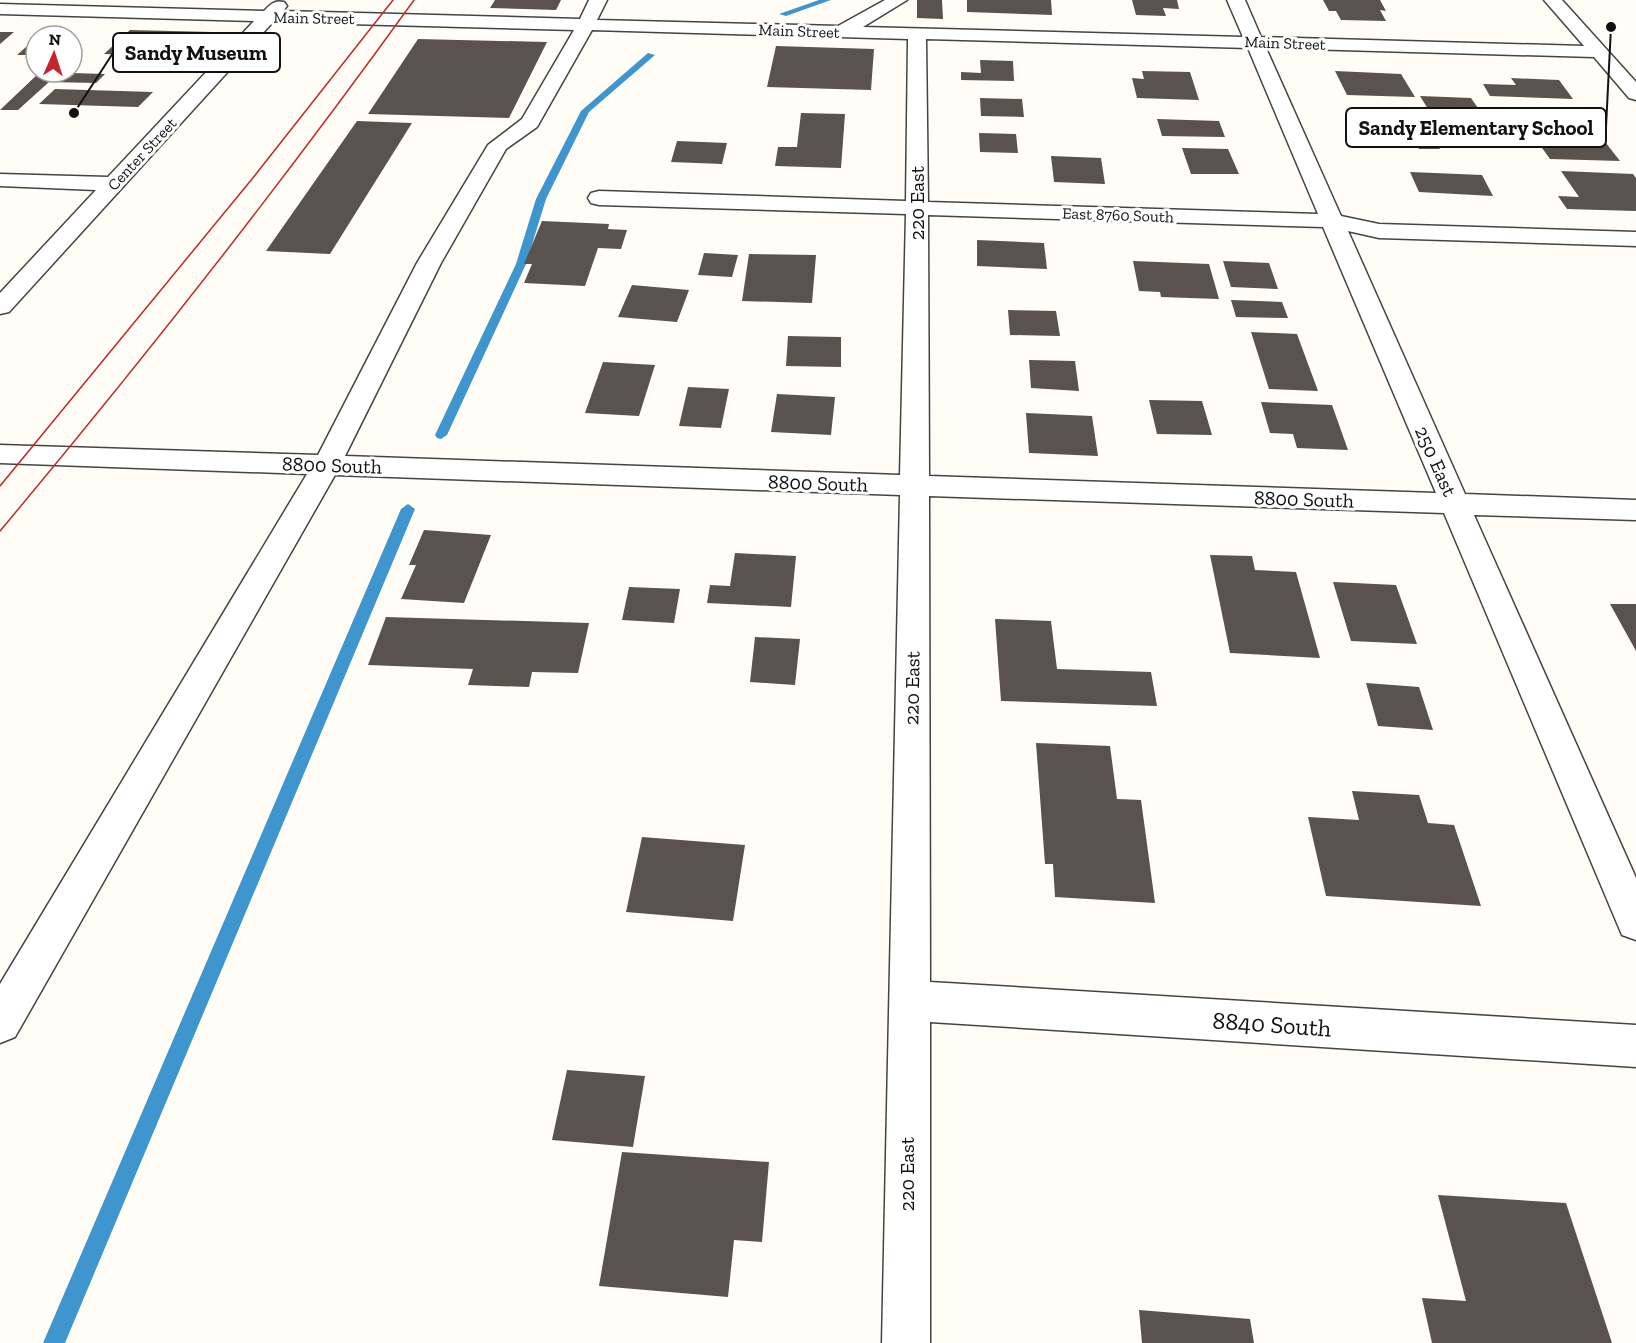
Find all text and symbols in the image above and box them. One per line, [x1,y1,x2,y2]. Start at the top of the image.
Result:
street label: Main Street [273,8,355,28]
street label: Main Street [758,20,840,42]
north arrow [24,24,84,84]
text: N [48,30,61,49]
street label: Main Street [1244,32,1326,54]
callout: Sandy Museum [113,33,280,72]
text: Sandy Museum [125,40,268,65]
callout: Sandy Elementary School [1346,108,1606,147]
street label: Center Street [103,114,181,194]
text: Sandy Elementary School [1358,115,1594,140]
street label: 220 East [905,165,929,240]
street label: East 8760 South [1062,204,1174,226]
street label: 250 East [1410,422,1462,500]
street label: 8800 South [282,451,383,479]
street label: 8800 South [768,469,869,497]
street label: 8800 South [1254,485,1355,513]
street label: 220 East [899,650,925,725]
street label: 8840 South [1212,1005,1333,1043]
street label: 220 East [895,1136,919,1211]

